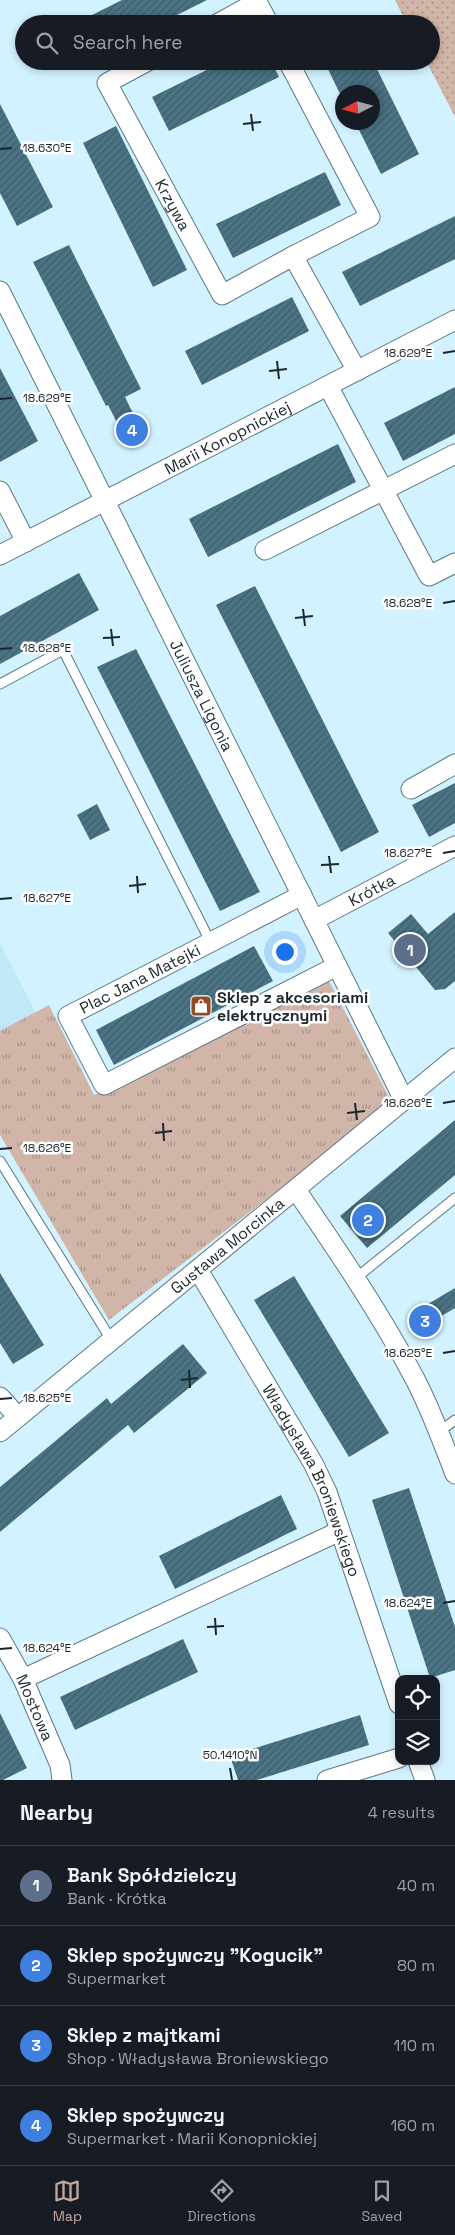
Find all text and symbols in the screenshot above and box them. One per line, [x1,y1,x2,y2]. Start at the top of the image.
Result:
search box [15,15,440,70]
icon: search [33,29,61,57]
text: Search here [73,30,183,55]
north arrow [335,85,380,130]
text: 18.630°E [22,140,72,156]
street label: Krzywa [150,175,196,234]
text: 18.629°E [384,345,433,361]
text: 18.629°E [23,390,72,406]
street label: Marii Konopnickiej [161,396,294,479]
pin: 4 [116,411,148,449]
text: 18.628°E [384,595,433,611]
street label: Juliusza Ligonia [165,636,239,755]
text: 18.628°E [23,640,72,656]
text: 18.627°E [384,845,432,861]
street label: Krótka [344,869,399,911]
text: 18.627°E [23,890,71,906]
pin: 1 [394,931,426,969]
street label: Plac Jana Matejki [76,939,204,1019]
your location [272,939,298,965]
place label: Sklep z akcesoriami elektrycznymi [217,987,368,1026]
shop icon: Sklep z akcesoriami elektrycznymi [189,994,213,1018]
text: 18.626°E [384,1095,433,1111]
text: 18.626°E [23,1140,72,1156]
street label: Gustawa Morcinka [166,1192,288,1298]
pin: 2 [352,1201,384,1239]
pin: 3 [409,1302,441,1340]
text: 18.625°E [384,1345,432,1361]
street label: Władysława Broniewskiego [258,1380,365,1579]
text: 18.625°E [23,1390,71,1406]
text: 18.624°E [384,1595,432,1611]
text: 18.624°E [23,1640,71,1656]
street label: Mostowa [12,1671,59,1744]
map controls [395,1675,440,1765]
button: locate [395,1675,440,1720]
button: layers [395,1720,440,1765]
text: 50.1410°N [203,1747,257,1763]
text: Nearby [20,1799,93,1826]
text: 4 results [368,1802,435,1823]
text: Bank Spółdzielczy [67,1863,237,1888]
text: 1 [32,1875,40,1896]
text: 40 m [397,1875,435,1896]
text: Bank · Krótka [67,1888,166,1909]
text: Sklep spożywczy "Kogucik" [67,1943,323,1968]
text: 2 [31,1955,41,1976]
text: 80 m [397,1955,435,1976]
text: Supermarket [67,1968,166,1989]
text: Sklep z majtkami [67,2023,221,2048]
text: 3 [31,2035,41,2056]
text: 110 m [393,2035,435,2056]
text: Shop · Władysława Broniewskiego [67,2048,329,2069]
text: Sklep spożywczy [67,2103,225,2128]
text: 4 [31,2115,41,2136]
text: 160 m [390,2115,435,2136]
text: Supermarket · Marii Konopnickiej [67,2128,317,2149]
tab: Map [53,2177,82,2225]
tab: Directions [187,2177,256,2225]
tab: Saved [361,2177,402,2225]

